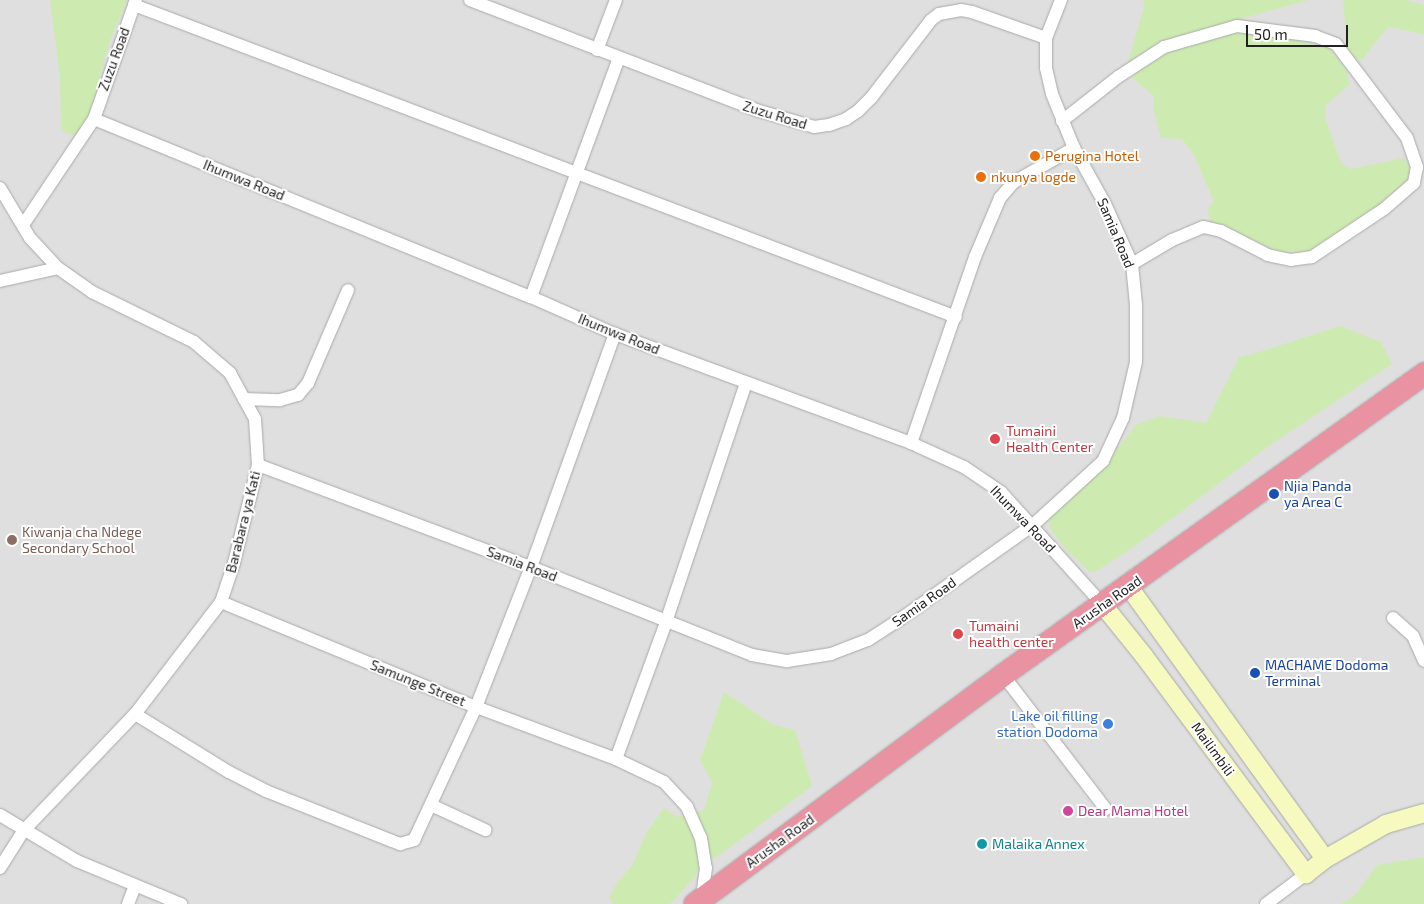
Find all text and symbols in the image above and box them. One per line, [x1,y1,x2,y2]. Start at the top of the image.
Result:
scale bar [1249,15,1352,47]
street label: Zuzu Road [95,25,133,93]
text: 50 m [1254,25,1288,43]
street label: Zuzu Road [741,97,809,133]
place label: Perugina Hotel [1045,148,1139,164]
marker: Perugina Hotel [1029,150,1041,162]
street label: Ihumwa Road [201,156,287,204]
place label: nkunya logde [991,169,1076,185]
marker: nkunya logde [975,171,987,183]
street label: Samia Road [1094,196,1138,270]
street label: Ihumwa Road [576,310,662,358]
place label: Tumaini Health Center [1006,423,1093,456]
marker: Tumaini Health Center [988,432,1002,446]
street label: Barabara ya Kati [222,469,264,575]
place label: Njia Panda ya Area C [1284,478,1351,511]
street label: Ihumwa Road [987,482,1059,556]
marker: Njia Panda ya Area C [1268,488,1280,500]
place label: Kiwanja cha Ndege Secondary School [22,524,142,556]
marker: Kiwanja cha Ndege Secondary School [6,534,18,546]
street label: Samia Road [484,543,560,585]
street label: Arusha Road [1069,572,1145,632]
street label: Samia Road [889,574,959,630]
place label: Tumaini health center [969,618,1054,650]
marker: Tumaini health center [951,627,965,641]
street label: Samunge Street [368,656,468,710]
place label: MACHAME Dodoma Terminal [1265,657,1388,690]
marker: MACHAME Dodoma Terminal [1249,667,1261,679]
place label: Lake oil filling station Dodoma [997,708,1098,740]
marker: Lake oil filling station Dodoma [1102,718,1114,730]
street label: Mailimbili [1188,719,1238,779]
place label: Dear Mama Hotel [1078,803,1189,819]
marker: Dear Mama Hotel [1062,805,1074,817]
street label: Arusha Road [742,811,818,871]
place label: Malaika Annex [992,836,1085,852]
marker: Malaika Annex [976,838,988,850]

